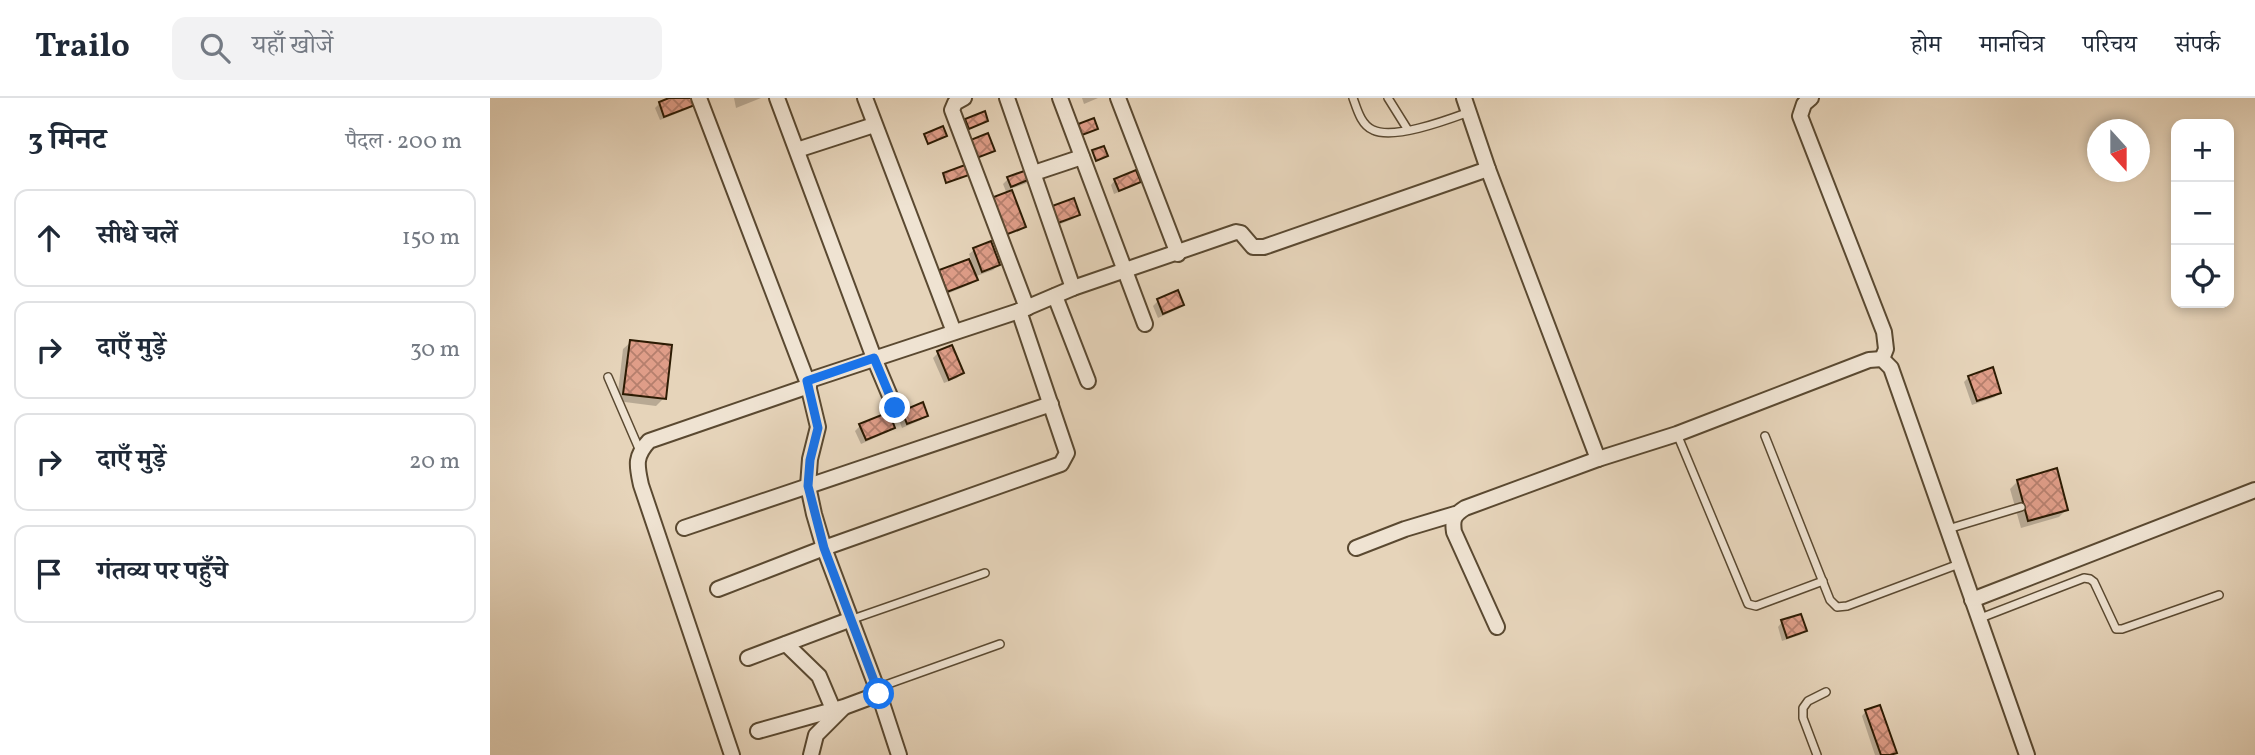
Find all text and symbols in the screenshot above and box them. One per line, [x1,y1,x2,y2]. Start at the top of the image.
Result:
search box [172,17,662,80]
text: Trailo [35,25,130,71]
text: यहाँ खोजें [252,28,333,64]
icon: search [196,29,234,67]
text: होम [1911,29,1941,63]
text: मानचित्र [1979,29,2045,63]
text: परिचय [2083,29,2137,63]
text: संपर्क [2175,29,2220,63]
north arrow [2087,119,2150,182]
map controls [2171,119,2234,308]
button: + [2171,119,2234,182]
text: 3 मिनट [28,120,106,162]
text: पैदल · 200 m [346,126,462,158]
button: − [2171,182,2234,245]
text: सीधे चलें [97,218,178,254]
icon: ahead [30,219,68,257]
text: 150 m [402,222,460,254]
button: locate [2171,245,2234,308]
text: दाएँ मुड़ें [97,330,166,366]
icon: right [30,331,68,369]
text: 30 m [410,334,460,366]
route end [879,392,910,423]
text: दाएँ मुड़ें [97,442,166,478]
icon: right [30,443,68,481]
text: 20 m [409,446,460,478]
text: गंतव्य पर पहुँचे [97,554,228,590]
icon: arrive [30,555,68,593]
route start [863,678,894,709]

